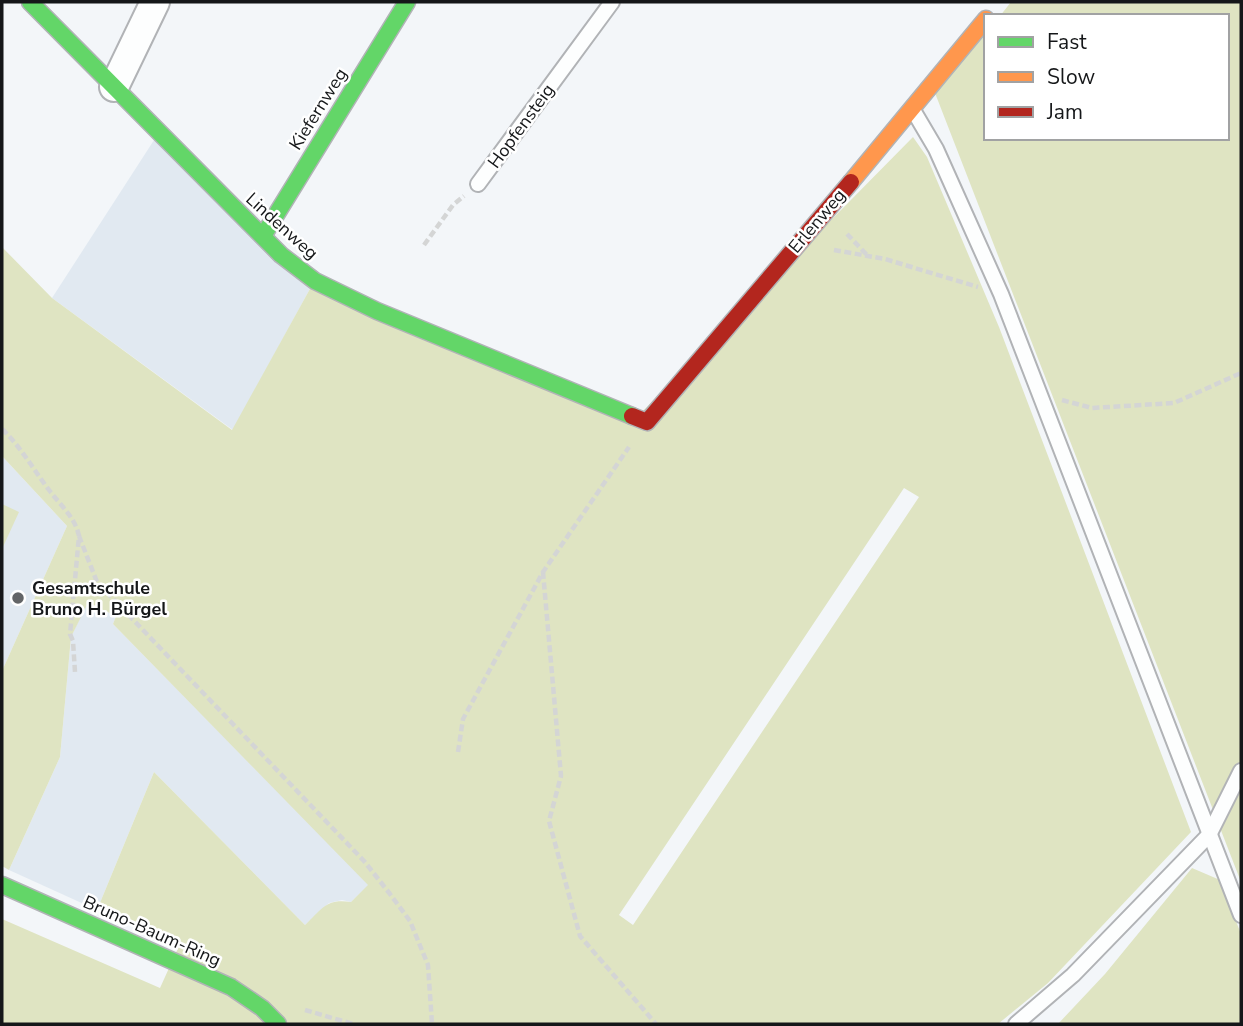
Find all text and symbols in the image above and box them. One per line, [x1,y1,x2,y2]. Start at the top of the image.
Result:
legend [984,14,1229,140]
text: Fast [1047,28,1087,56]
text: Slow [1047,63,1096,91]
street label: Kiefernweg [283,64,353,154]
street label: Hopfensteig [482,79,560,173]
text: Jam [1046,98,1083,126]
street label: Erlenweg [783,184,851,258]
street label: Lindenweg [241,187,323,265]
place label: Gesamtschule Bruno H. Bürgel [32,576,167,621]
marker: Gesamtschule Bruno H. Bürgel [10,590,26,606]
street label: Bruno-Baum-Ring [79,890,225,972]

